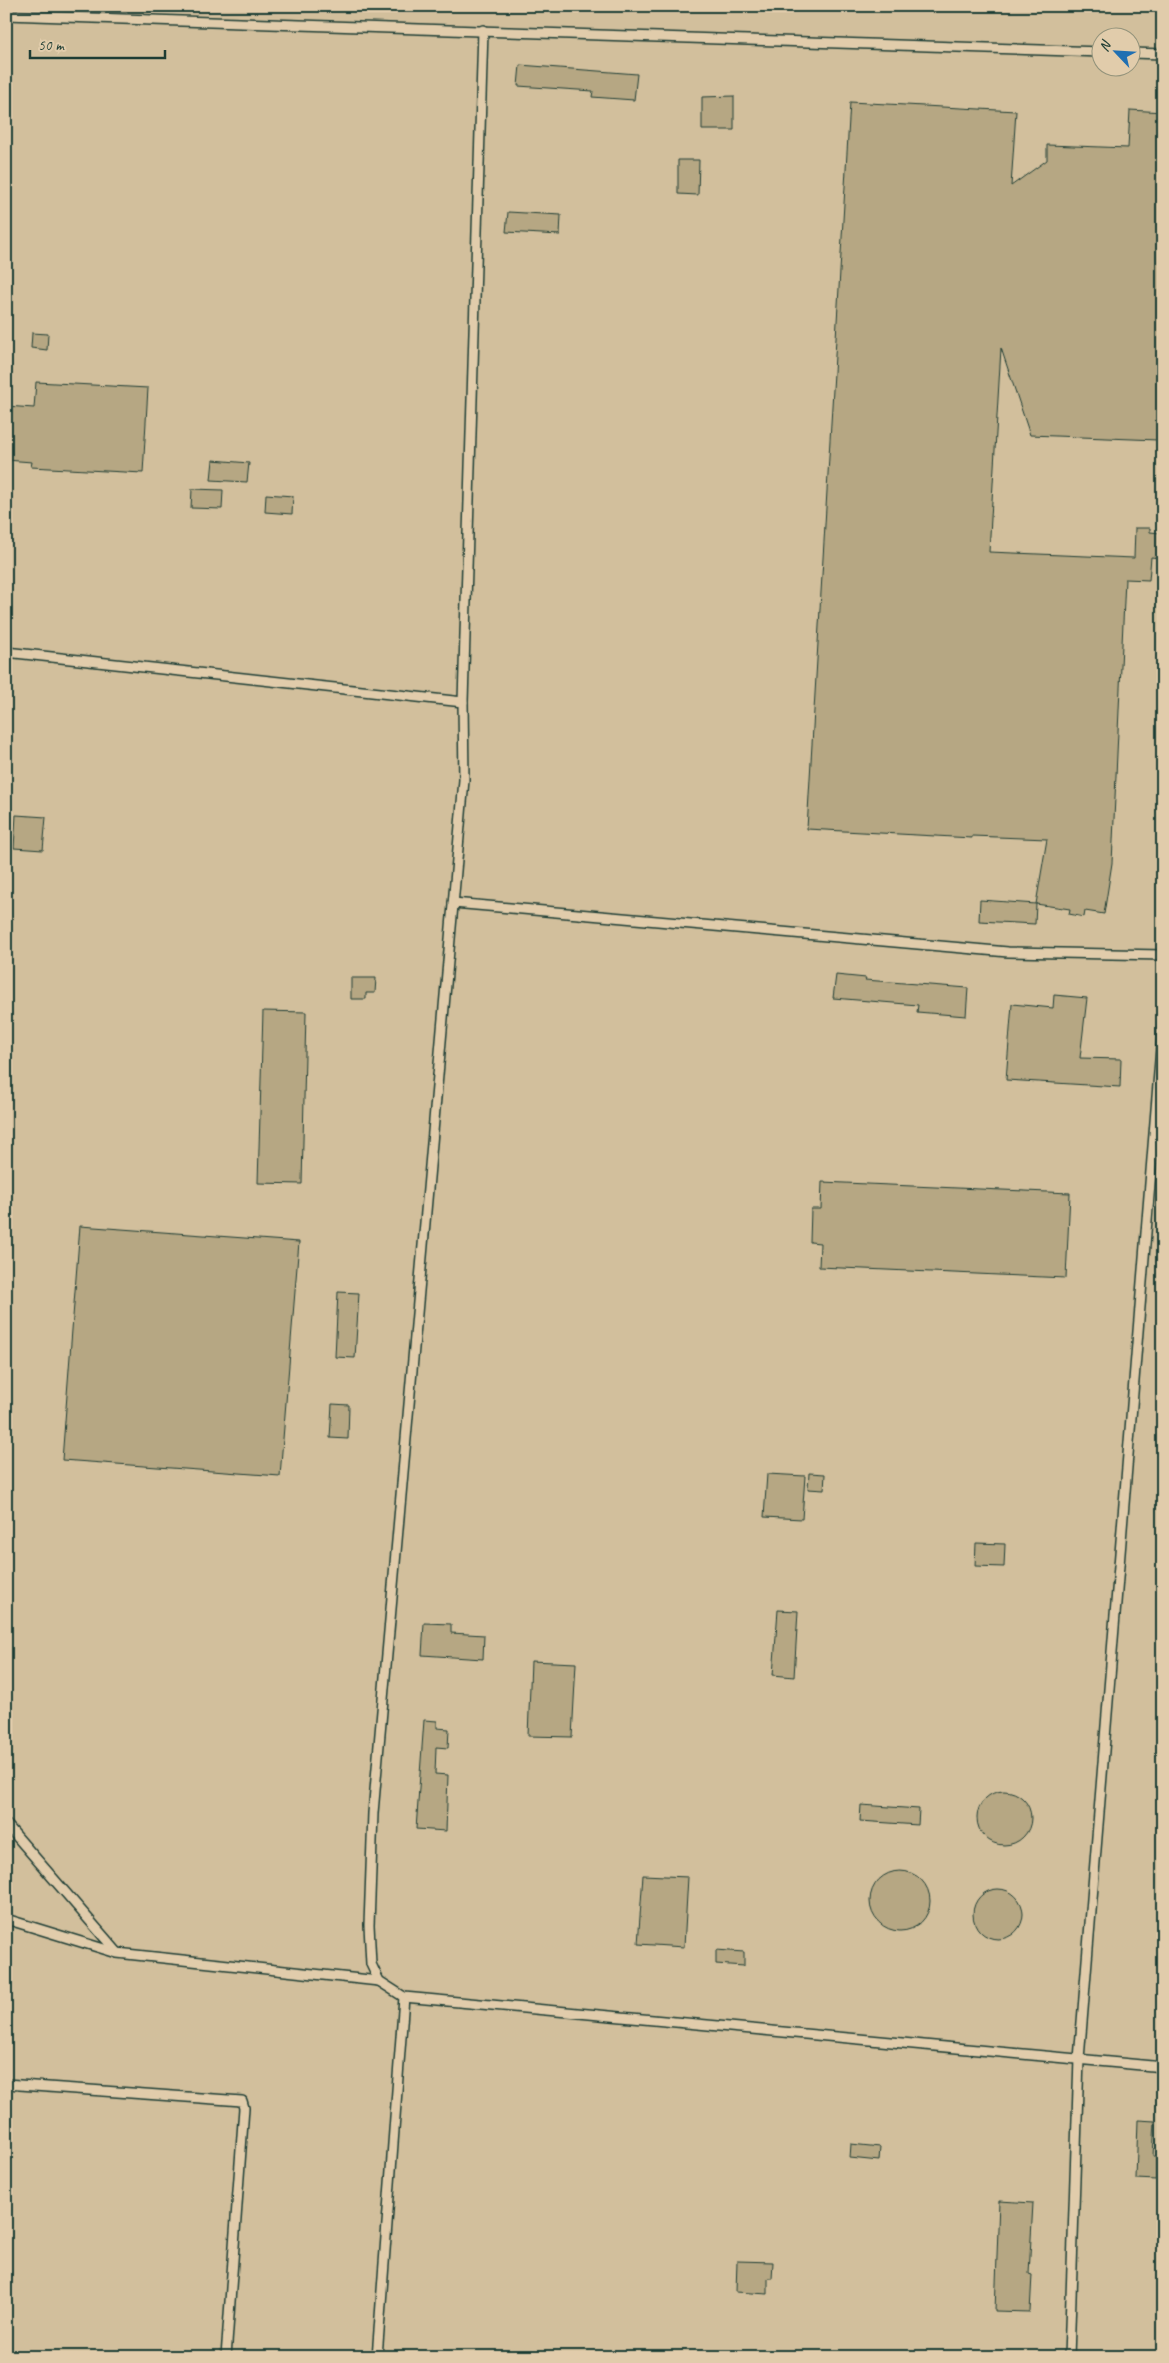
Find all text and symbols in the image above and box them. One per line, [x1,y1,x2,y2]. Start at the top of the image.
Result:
scale bar [30,28,165,60]
north arrow [1092,28,1142,78]
text: 50 m [38,36,65,55]
text: N [1095,37,1115,54]

